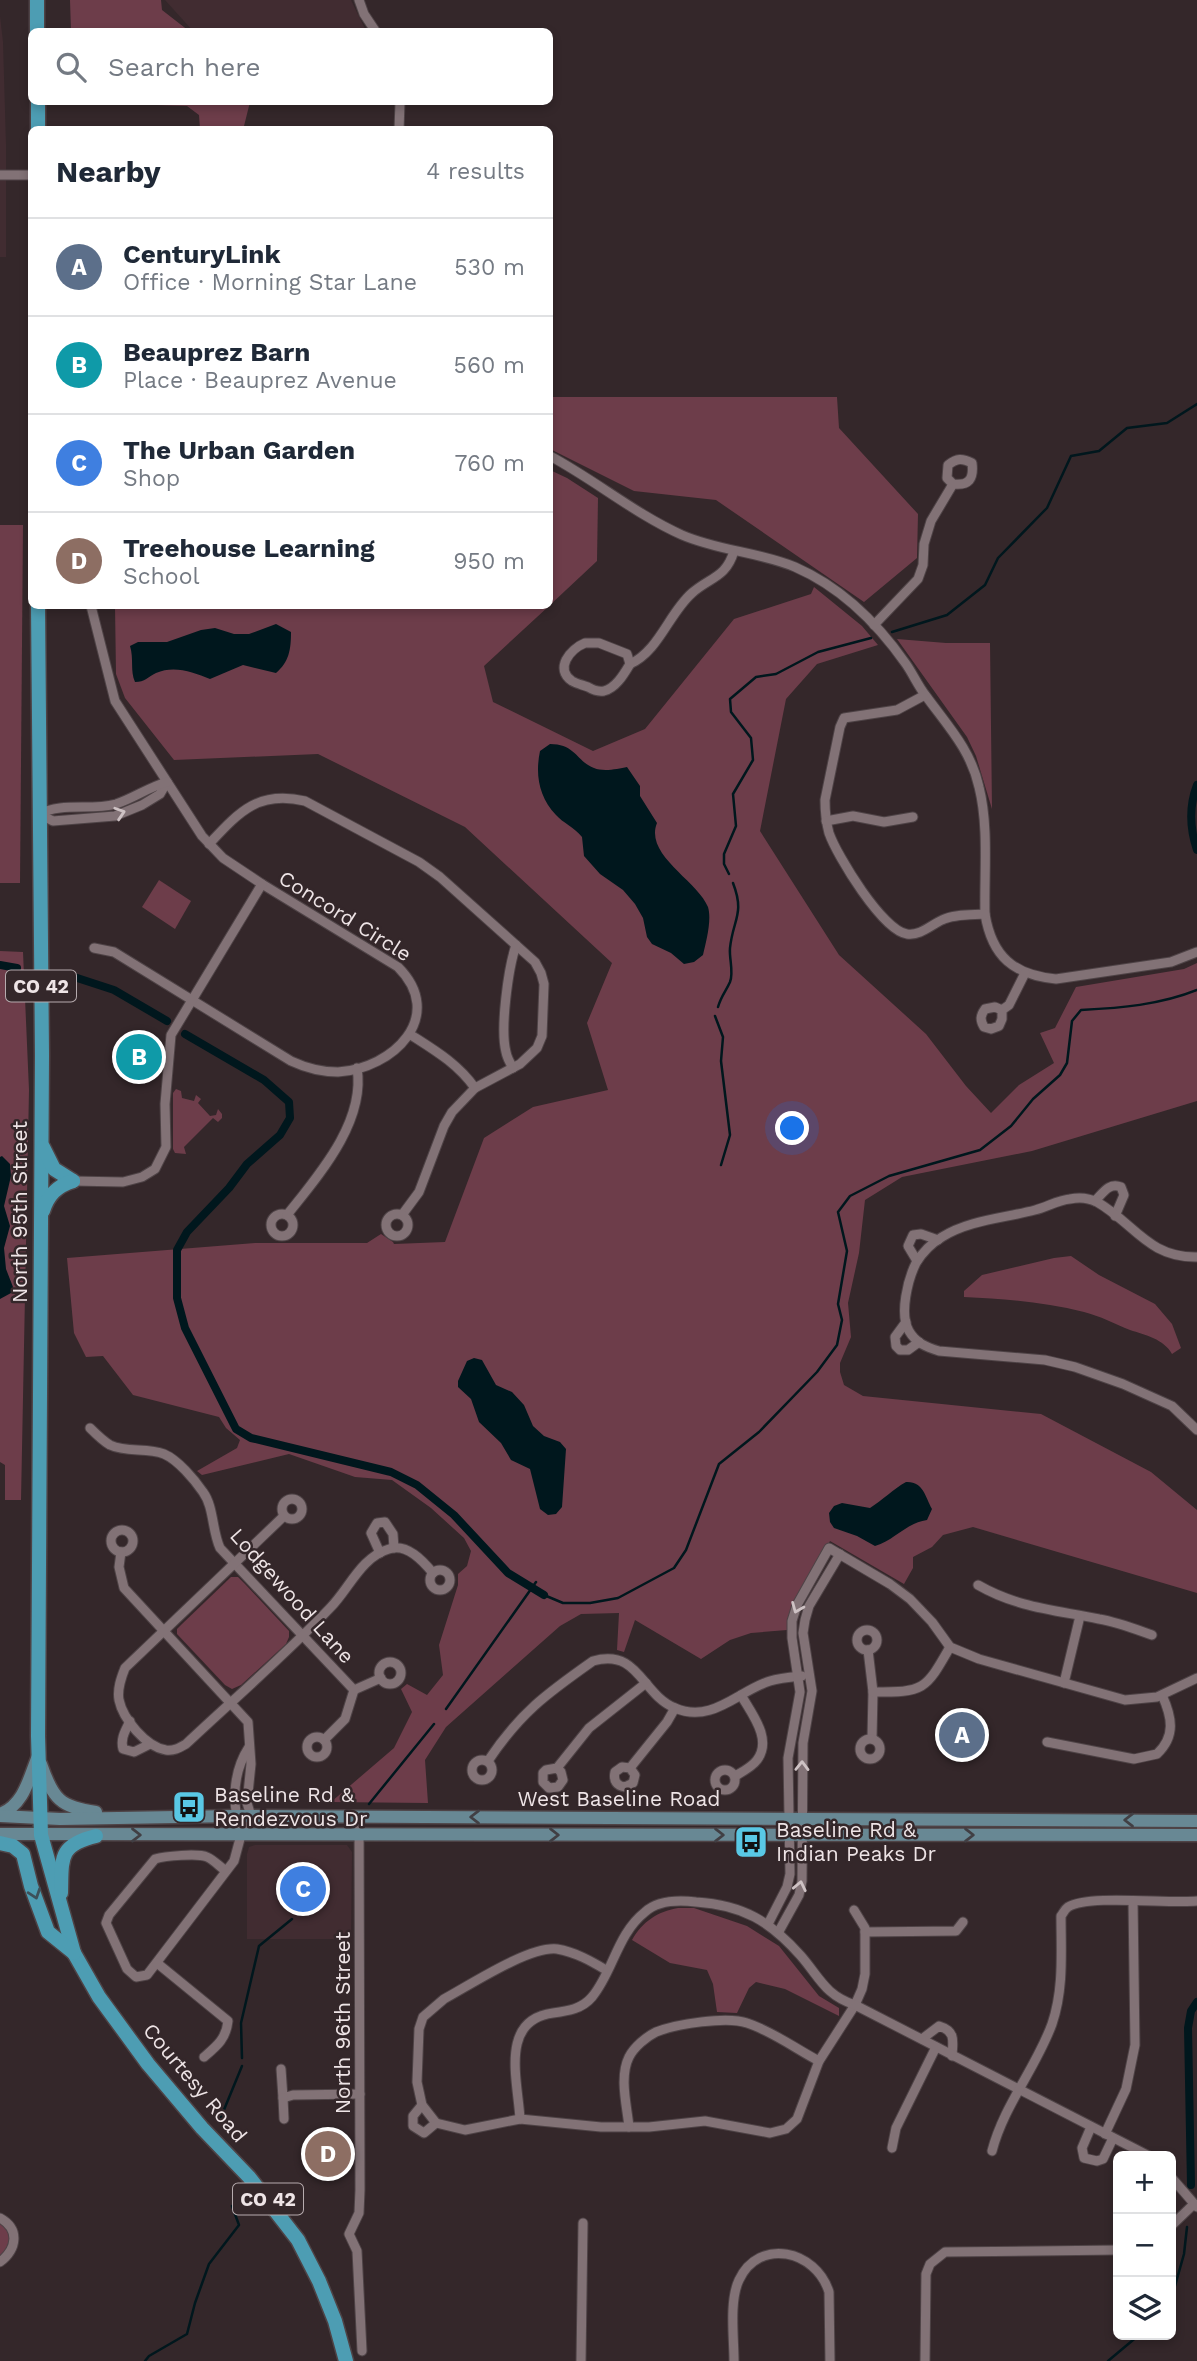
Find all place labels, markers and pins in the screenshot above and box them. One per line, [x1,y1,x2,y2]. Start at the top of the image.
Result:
pin: B [116,1031,162,1083]
pin: A [939,1709,985,1761]
place label: Baseline Rd & Rendezvous Dr [214,1782,368,1831]
bus stop icon: Baseline Rd & Rendezvous Dr [170,1788,208,1826]
place label: Baseline Rd & Indian Peaks Dr [776,1817,936,1866]
bus stop icon: Baseline Rd & Indian Peaks Dr [732,1823,770,1861]
pin: C [280,1863,326,1915]
pin: D [305,2128,351,2180]

